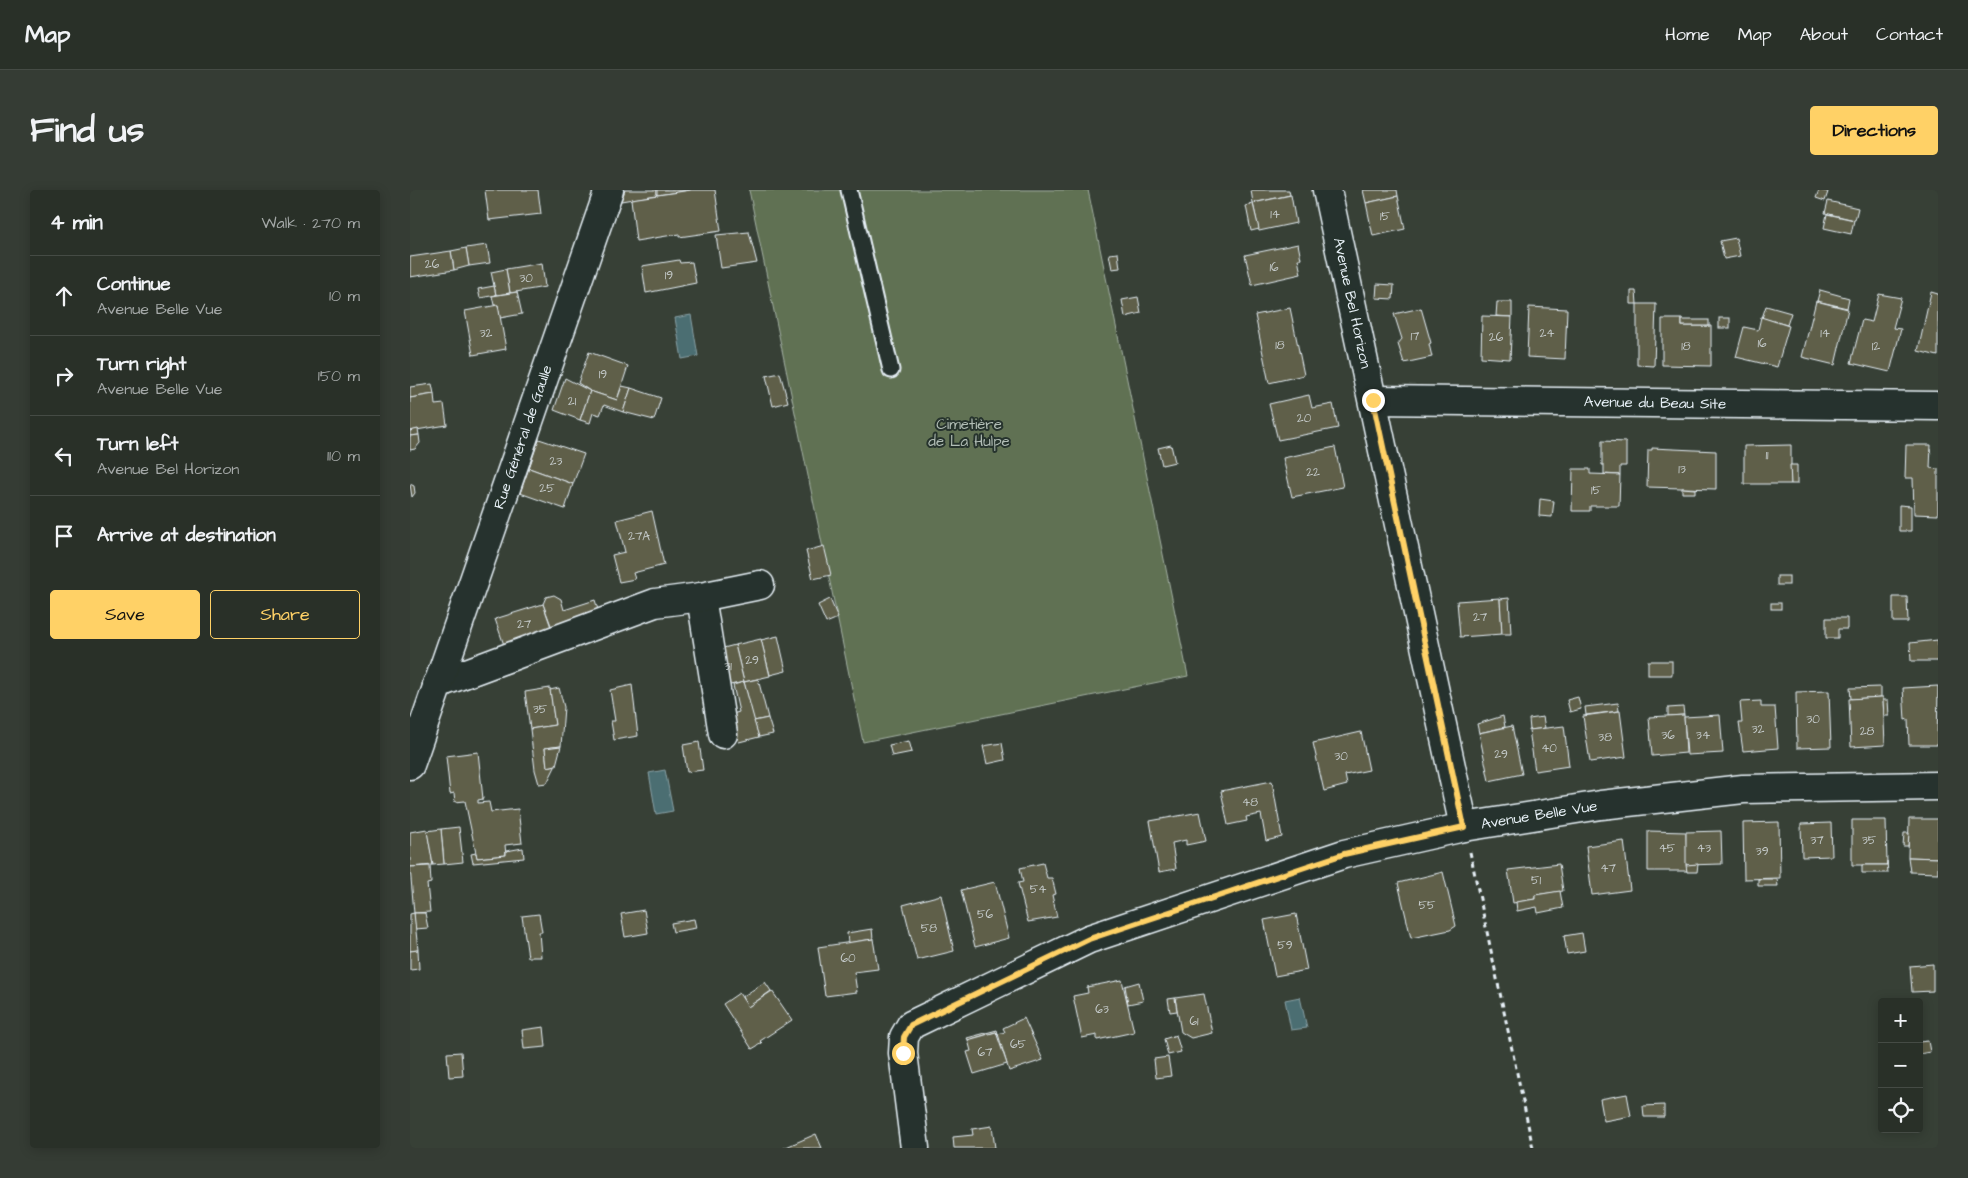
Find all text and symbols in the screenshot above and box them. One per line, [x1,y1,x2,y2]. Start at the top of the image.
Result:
text: Map [25,18,70,52]
text: Home [1665,22,1710,47]
text: Map [1738,22,1772,47]
text: About [1800,22,1848,47]
text: Contact [1876,22,1943,47]
text: Find us [30,106,144,155]
button: Directions [1810,106,1938,155]
house number: 14 [1270,206,1280,223]
text: 4 min [50,208,103,237]
house number: 15 [1380,208,1391,225]
text: Walk · 270 m [261,212,360,234]
street label: Avenue Bel Horizon [1328,236,1376,371]
house number: 26 [425,256,440,273]
house number: 16 [1269,259,1279,276]
house number: 19 [665,267,673,284]
house number: 30 [519,270,533,287]
text: Continue [97,271,171,298]
icon: ahead [50,282,78,310]
text: 10 m [329,285,360,307]
text: Avenue Belle Vue [97,298,222,320]
house number: 32 [480,325,493,342]
house number: 24 [1539,325,1555,342]
house number: 14 [1820,325,1830,342]
house number: 17 [1411,328,1420,345]
house number: 26 [1489,329,1504,346]
house number: 16 [1757,335,1767,352]
house number: 18 [1275,337,1285,354]
house number: 18 [1681,338,1691,355]
house number: 12 [1872,338,1880,355]
text: Turn right [97,351,186,378]
icon: right [50,362,78,390]
street label: Rue Général de Gaulle [488,362,558,512]
text: 150 m [318,365,360,387]
house number: 19 [599,366,607,383]
text: Avenue Belle Vue [97,378,222,400]
route end [1362,389,1385,412]
street label: Avenue du Beau Site [1584,391,1726,415]
house number: 21 [568,393,577,410]
house number: 20 [1297,410,1312,427]
park label: Cimetière de La Hulpe [928,414,1010,452]
text: Turn left [97,431,178,458]
icon: left [50,442,78,470]
text: 110 m [327,445,360,467]
house number: 11 [1765,447,1769,464]
house number: 23 [550,453,562,470]
text: Avenue Bel Horizon [97,458,239,480]
house number: 13 [1678,461,1686,478]
house number: 22 [1306,464,1320,481]
house number: 25 [539,480,555,497]
house number: 15 [1591,482,1602,499]
icon: arrive [50,522,78,550]
text: Arrive at destination [97,522,276,549]
house number: 27A [628,528,650,545]
button: Save [50,590,200,639]
button: Share [210,590,360,639]
house number: 27 [1473,609,1488,626]
house number: 27 [517,616,532,633]
house number: 29 [745,652,759,669]
house number: 31 [724,658,732,675]
house number: 35 [533,701,548,718]
house number: 30 [1806,711,1820,728]
house number: 32 [1752,721,1765,738]
house number: 28 [1860,723,1875,740]
house number: 36 [1661,727,1675,744]
house number: 34 [1696,727,1710,744]
house number: 38 [1598,729,1612,746]
house number: 40 [1541,740,1557,757]
house number: 29 [1494,746,1508,763]
house number: 30 [1334,748,1348,765]
house number: 48 [1242,794,1258,811]
street label: Avenue Belle Vue [1479,795,1599,835]
house number: 37 [1810,832,1824,849]
house number: 35 [1862,832,1877,849]
house number: 45 [1659,840,1676,857]
house number: 43 [1697,840,1711,857]
house number: 39 [1756,843,1769,860]
house number: 47 [1600,860,1616,877]
house number: 51 [1531,872,1541,889]
house number: 54 [1030,881,1046,898]
house number: 55 [1419,897,1436,914]
house number: 56 [977,906,993,923]
house number: 58 [921,920,937,937]
house number: 59 [1277,937,1293,954]
house number: 60 [840,950,856,967]
map controls [1878,998,1923,1133]
button: + [1878,998,1923,1043]
house number: 63 [1095,1001,1109,1018]
house number: 61 [1189,1013,1199,1030]
house number: 65 [1010,1036,1027,1053]
route start [892,1042,915,1065]
button: − [1878,1043,1923,1088]
house number: 67 [978,1044,993,1061]
button: locate [1878,1088,1923,1133]

